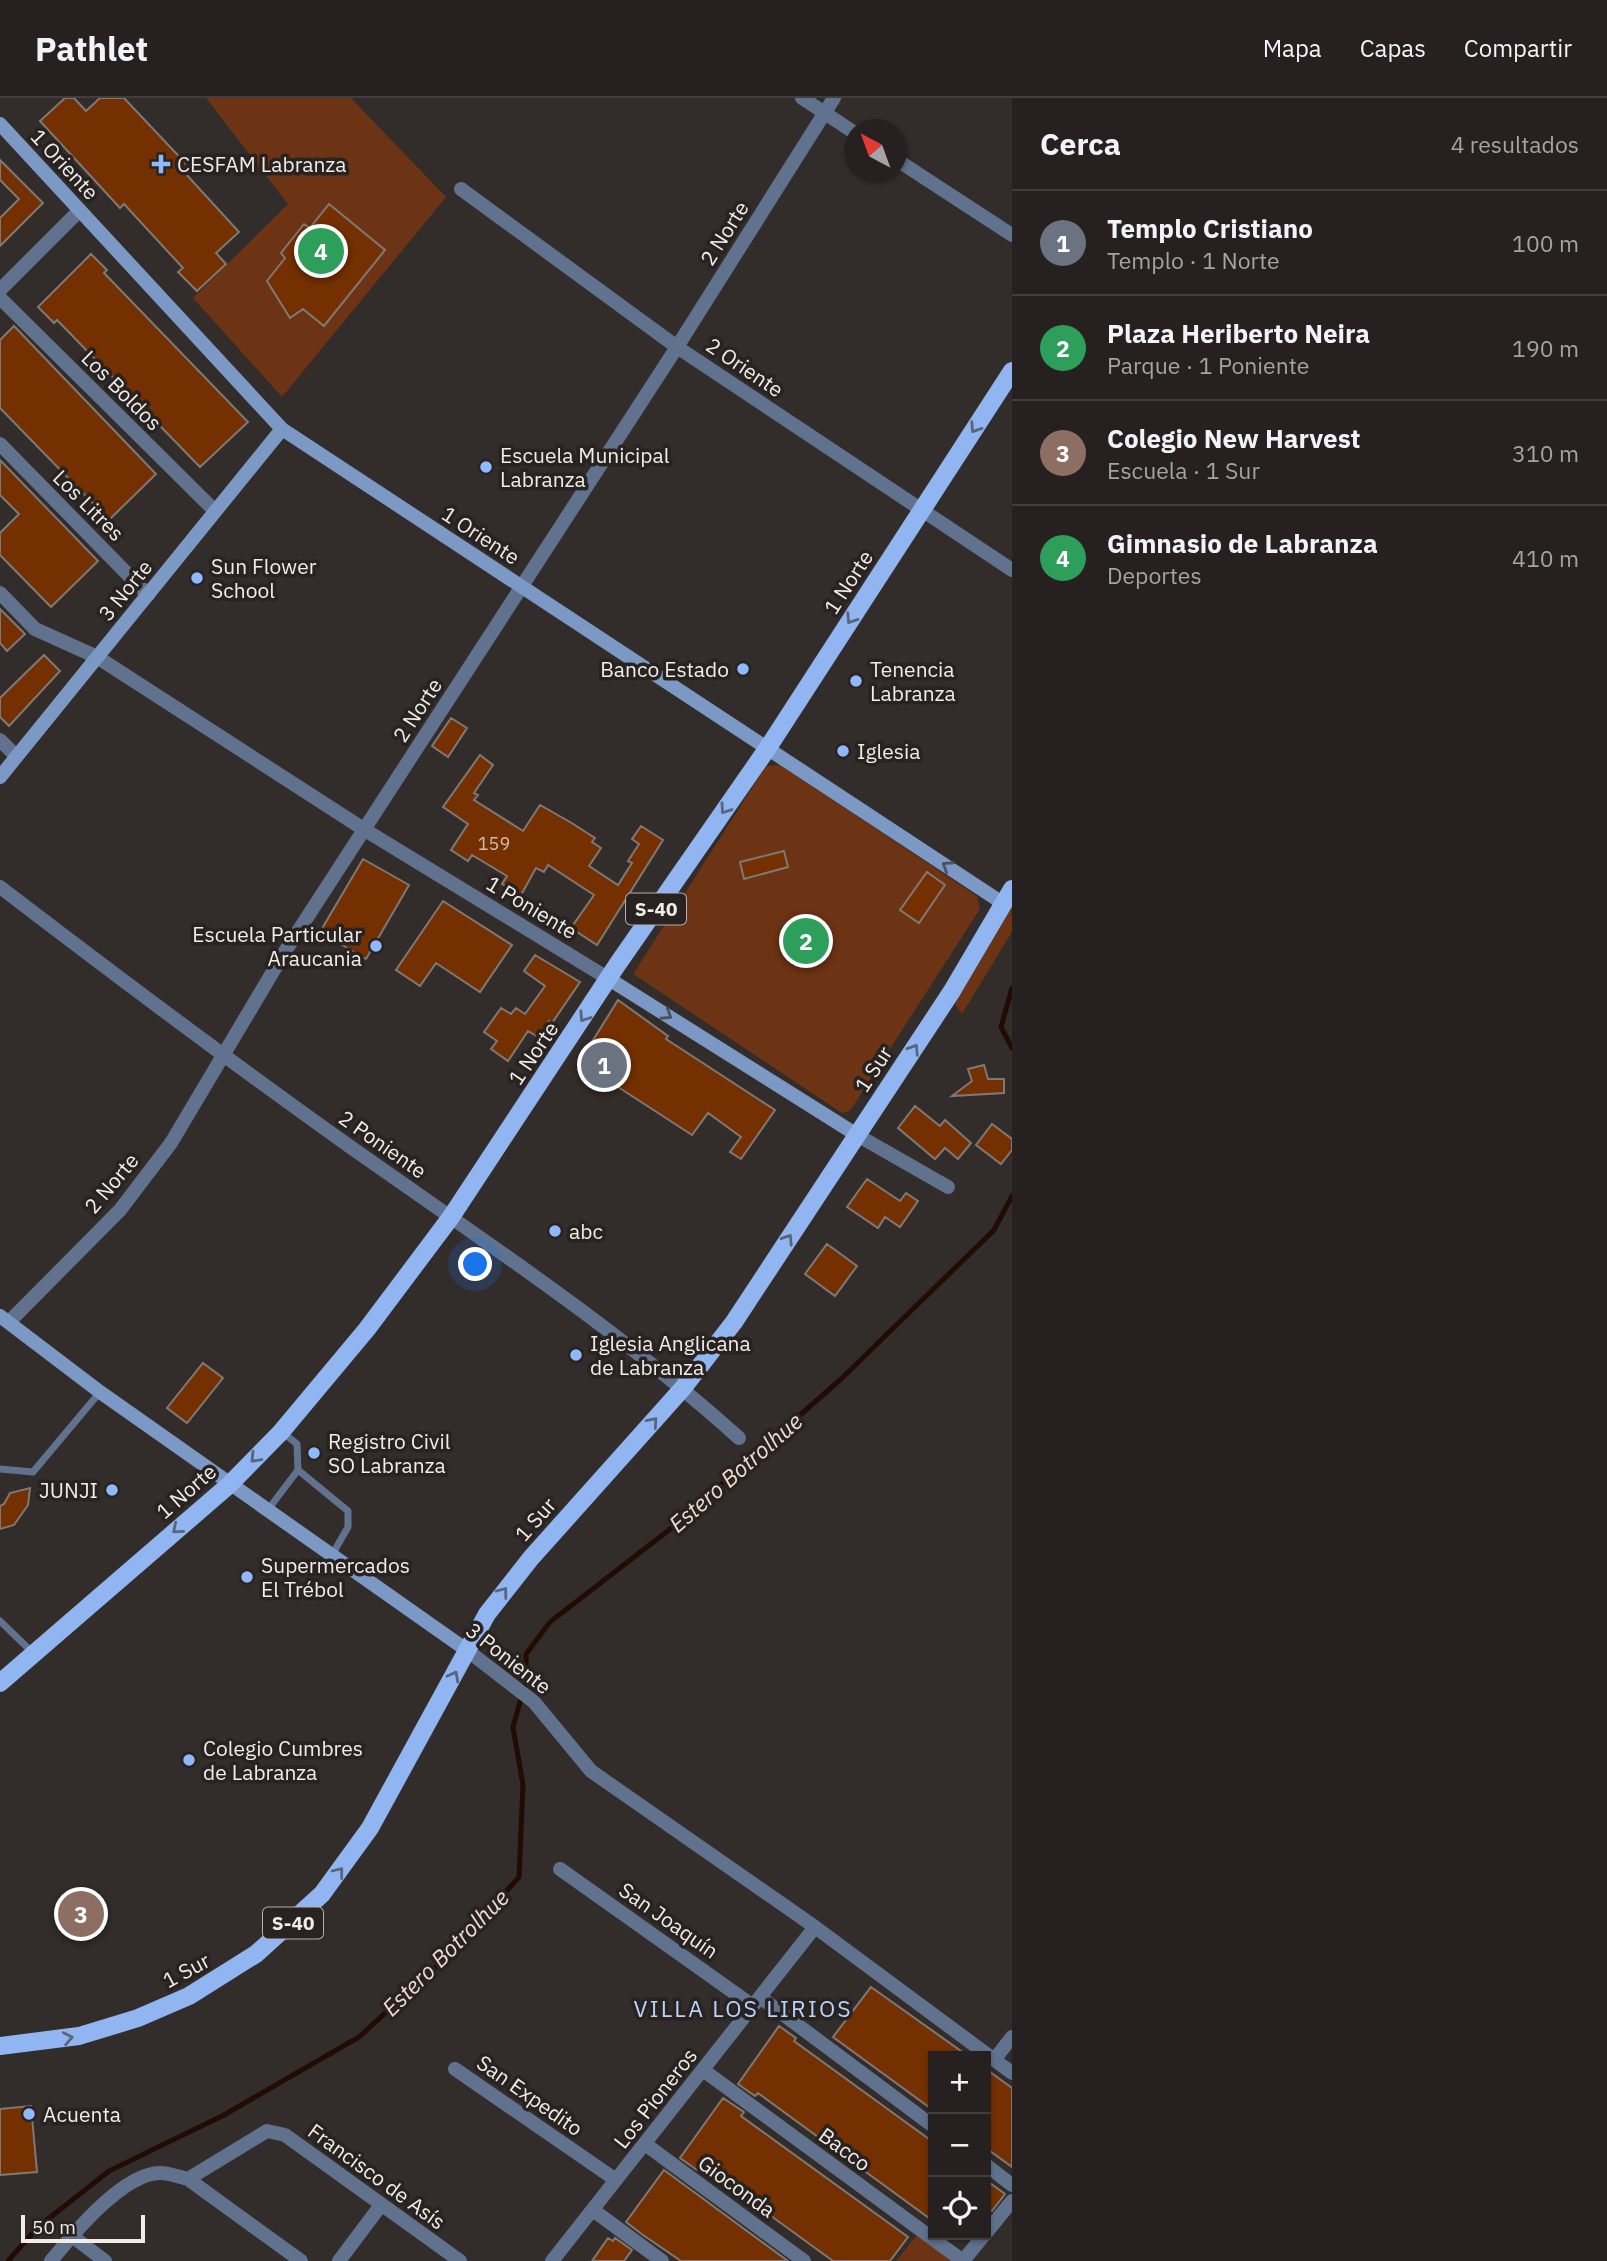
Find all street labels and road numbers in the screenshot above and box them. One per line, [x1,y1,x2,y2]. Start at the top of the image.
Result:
street label: 1 Oriente [25,122,105,206]
street label: 2 Norte [693,196,755,270]
street label: 2 Oriente [701,331,789,403]
street label: Los Boldos [76,344,168,436]
street label: Los Litres [47,463,131,547]
street label: 1 Oriente [437,499,525,571]
street label: 1 Norte [817,545,879,619]
street label: 3 Norte [92,554,158,626]
street label: 2 Norte [386,673,448,747]
street label: 1 Poniente [481,869,583,945]
road number: S-40 [626,894,686,924]
street label: 1 Norte [502,1016,564,1090]
street label: 1 Sur [848,1040,898,1097]
street label: 2 Poniente [334,1104,432,1184]
street label: 2 Norte [78,1147,144,1219]
street label: 1 Norte [150,1457,222,1525]
street label: 1 Sur [508,1491,562,1547]
street label: 3 Poniente [461,1616,557,1700]
street label: San Joaquín [614,1875,724,1965]
road number: S-40 [263,1908,323,1938]
street label: 1 Sur [158,1946,215,1994]
street label: Los Pioneros [607,2042,703,2154]
street label: San Expedito [471,2048,589,2142]
street label: Francisco de Asís [303,2117,451,2235]
street label: Bacco [813,2121,877,2177]
street label: Gioconda [693,2148,781,2224]

